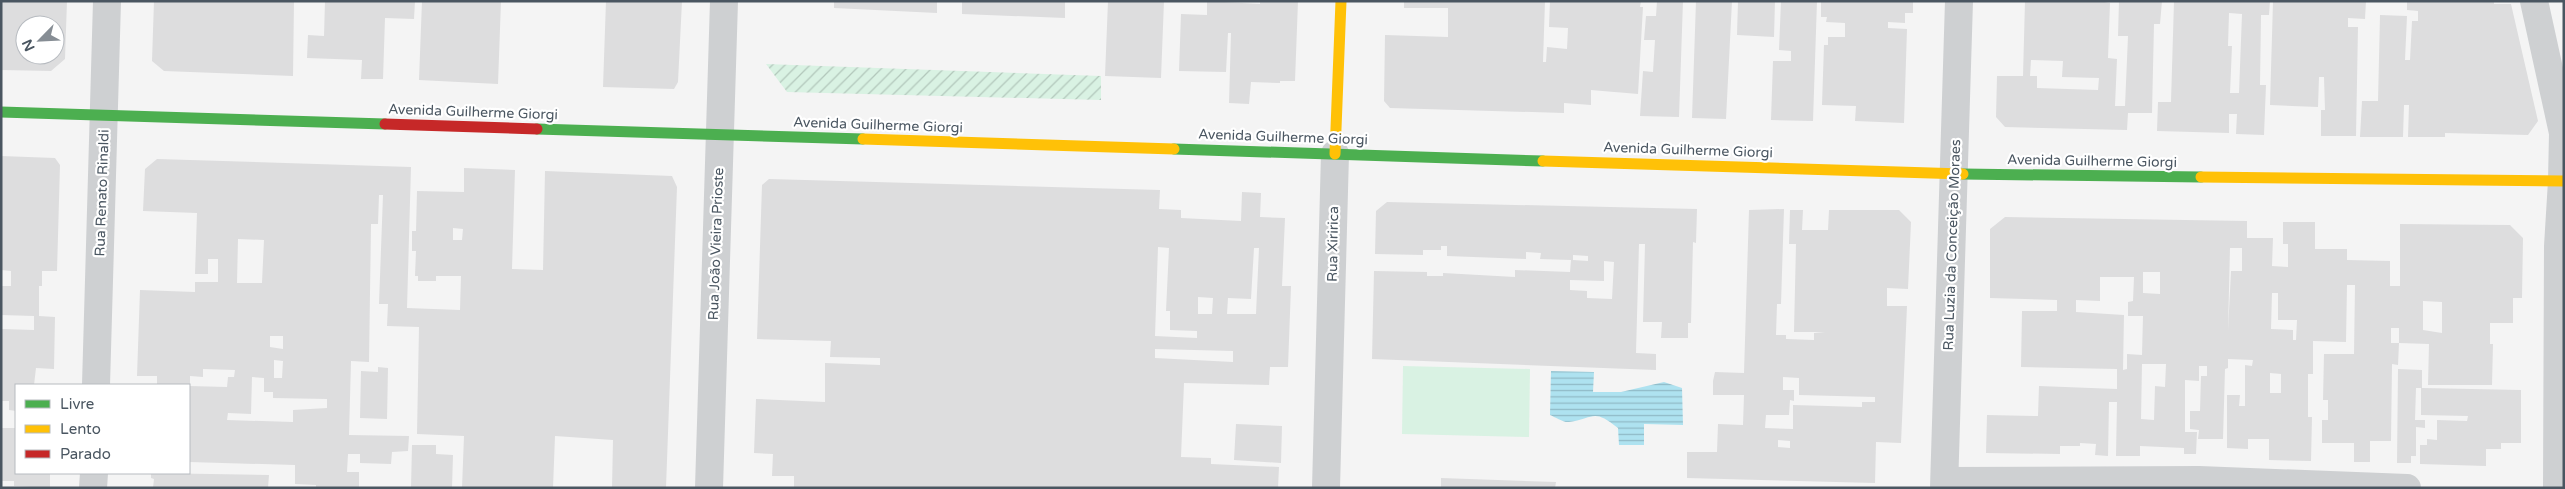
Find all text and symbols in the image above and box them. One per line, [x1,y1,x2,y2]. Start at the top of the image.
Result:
north arrow [15,15,65,65]
text: N [19,36,39,54]
street label: Avenida Guilherme Giorgi [388,101,558,123]
street label: Avenida Guilherme Giorgi [793,114,963,136]
street label: Avenida Guilherme Giorgi [1198,126,1368,148]
street label: Rua Renato Rinaldi [91,129,113,257]
street label: Avenida Guilherme Giorgi [1603,139,1773,161]
street label: Rua Luzia da Conceição Moraes [1940,139,1964,351]
street label: Avenida Guilherme Giorgi [2007,151,2177,171]
street label: Rua João Vieira Prioste [705,167,727,321]
street label: Rua Xiririca [1324,206,1342,282]
legend [15,384,190,474]
text: Livre [60,395,94,413]
text: Lento [60,420,101,438]
text: Parado [60,445,111,463]

